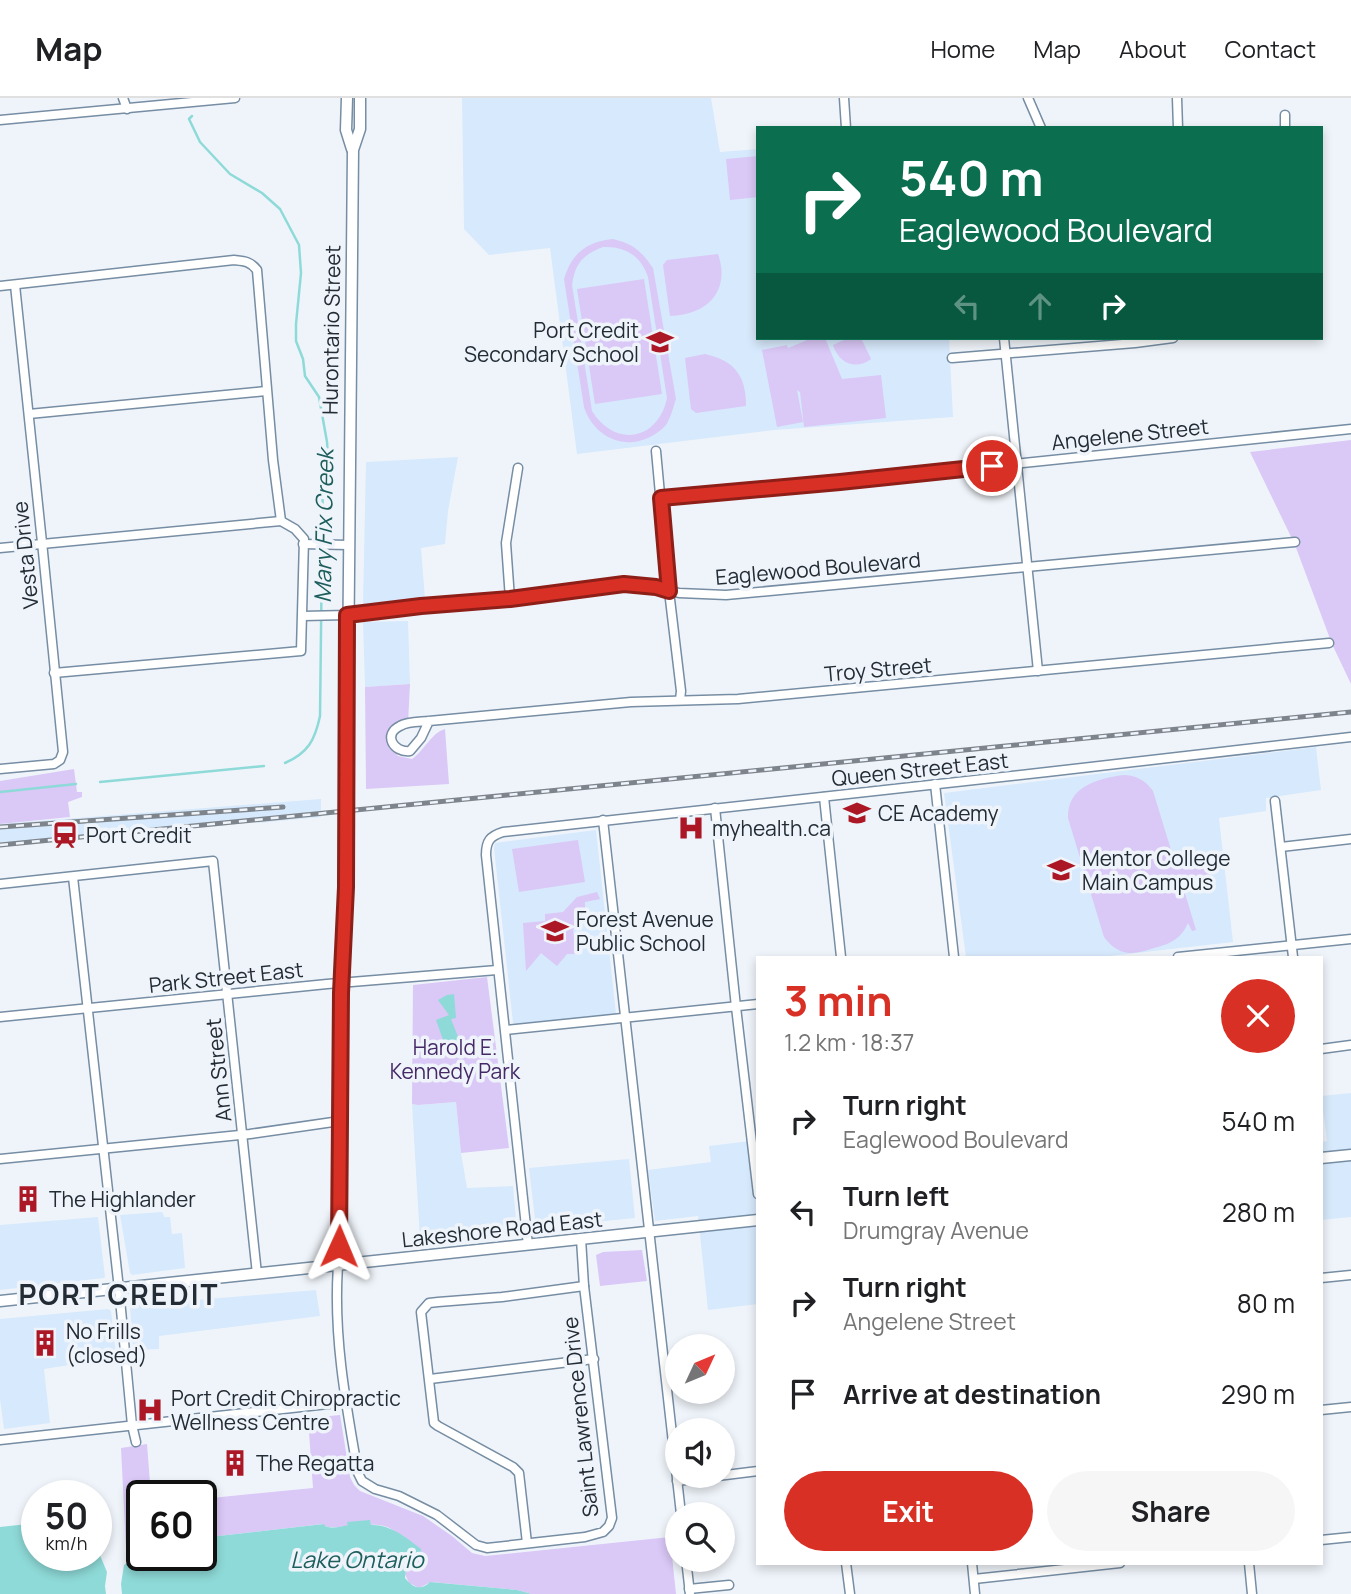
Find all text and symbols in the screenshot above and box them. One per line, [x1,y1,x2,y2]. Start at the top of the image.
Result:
text: Map [35,26,103,71]
text: Home [930,32,995,65]
text: Map [1033,32,1081,65]
text: About [1119,32,1187,65]
text: Contact [1225,32,1316,65]
text: 540 m [899,144,1044,211]
icon: right [784,154,875,245]
text: Eaglewood Boulevard [899,208,1213,252]
street label: Hurontario Street [316,245,346,415]
icon: left [948,287,986,325]
icon: ahead [1021,287,1059,325]
icon: right [1094,287,1132,325]
place label: Port Credit Secondary School [464,316,639,368]
school or university icon: Port Credit Secondary School [645,327,675,357]
street label: Angelene Street [1050,412,1210,456]
pin [962,436,1022,496]
water label: Mary Fix Creek [306,445,340,603]
icon: arrive [973,447,1011,485]
street label: Vesta Drive [5,500,45,610]
street label: Eaglewood Boulevard [714,545,922,591]
street label: Troy Street [823,650,933,688]
street label: Queen Street East [830,746,1010,792]
school or university icon: CE Academy [842,798,872,828]
place label: CE Academy [878,799,999,827]
hospital icon: myhealth.ca [676,813,706,843]
place label: myhealth.ca [712,814,831,842]
station icon: Port Credit [50,820,80,850]
place label: Port Credit [86,821,192,849]
place label: Mentor College Main Campus [1082,844,1231,896]
school or university icon: Mentor College Main Campus [1046,855,1076,885]
place label: Forest Avenue Public School [576,905,714,957]
school or university icon: Forest Avenue Public School [540,916,570,946]
street label: Park Street East [147,955,305,999]
text: 3 min [784,971,893,1029]
button: close [1221,979,1295,1053]
street label: Ann Street [199,1017,237,1123]
text: 1.2 km · 18:37 [784,1026,914,1058]
park label: Harold E. Kennedy Park [390,1033,521,1085]
text: Turn right [843,1087,967,1123]
icon: right [784,1102,822,1140]
text: 540 m [1222,1103,1295,1139]
text: Eaglewood Boulevard [843,1123,1069,1155]
text: Turn left [843,1178,950,1214]
building icon: The Highlander [13,1184,43,1214]
place label: The Highlander [49,1185,196,1213]
icon: left [784,1193,822,1231]
text: 280 m [1222,1194,1295,1230]
street label: Lakeshore Road East [400,1205,604,1253]
position arrow [302,1209,376,1283]
text: Drumgray Avenue [843,1214,1029,1246]
text: Turn right [843,1269,967,1305]
district label: PORT CREDIT [18,1275,220,1313]
icon: right [784,1284,822,1322]
text: 80 m [1237,1285,1295,1321]
text: Angelene Street [843,1305,1016,1337]
street label: Saint Lawrence Drive [556,1315,604,1519]
place label: No Frills (closed) [66,1317,147,1369]
building icon: No Frills (closed) [30,1328,60,1358]
north arrow [665,1334,735,1404]
map controls [665,1334,735,1572]
icon: arrive [784,1375,822,1413]
text: Arrive at destination [843,1376,1101,1412]
text: 290 m [1221,1376,1295,1412]
place label: Port Credit Chiropractic Wellness Centre [171,1384,401,1436]
hospital icon: Port Credit Chiropractic Wellness Centre [135,1395,165,1425]
button: sound [665,1418,735,1488]
building icon: The Regatta [220,1448,250,1478]
place label: The Regatta [256,1449,374,1477]
button: Exit [784,1471,1033,1551]
button: Share [1047,1471,1295,1551]
speed limit sign: 60 [126,1480,217,1571]
text: 50 [45,1492,88,1540]
button: search [665,1502,735,1572]
text: km/h [46,1531,87,1555]
water label: Lake Ontario [290,1543,425,1575]

